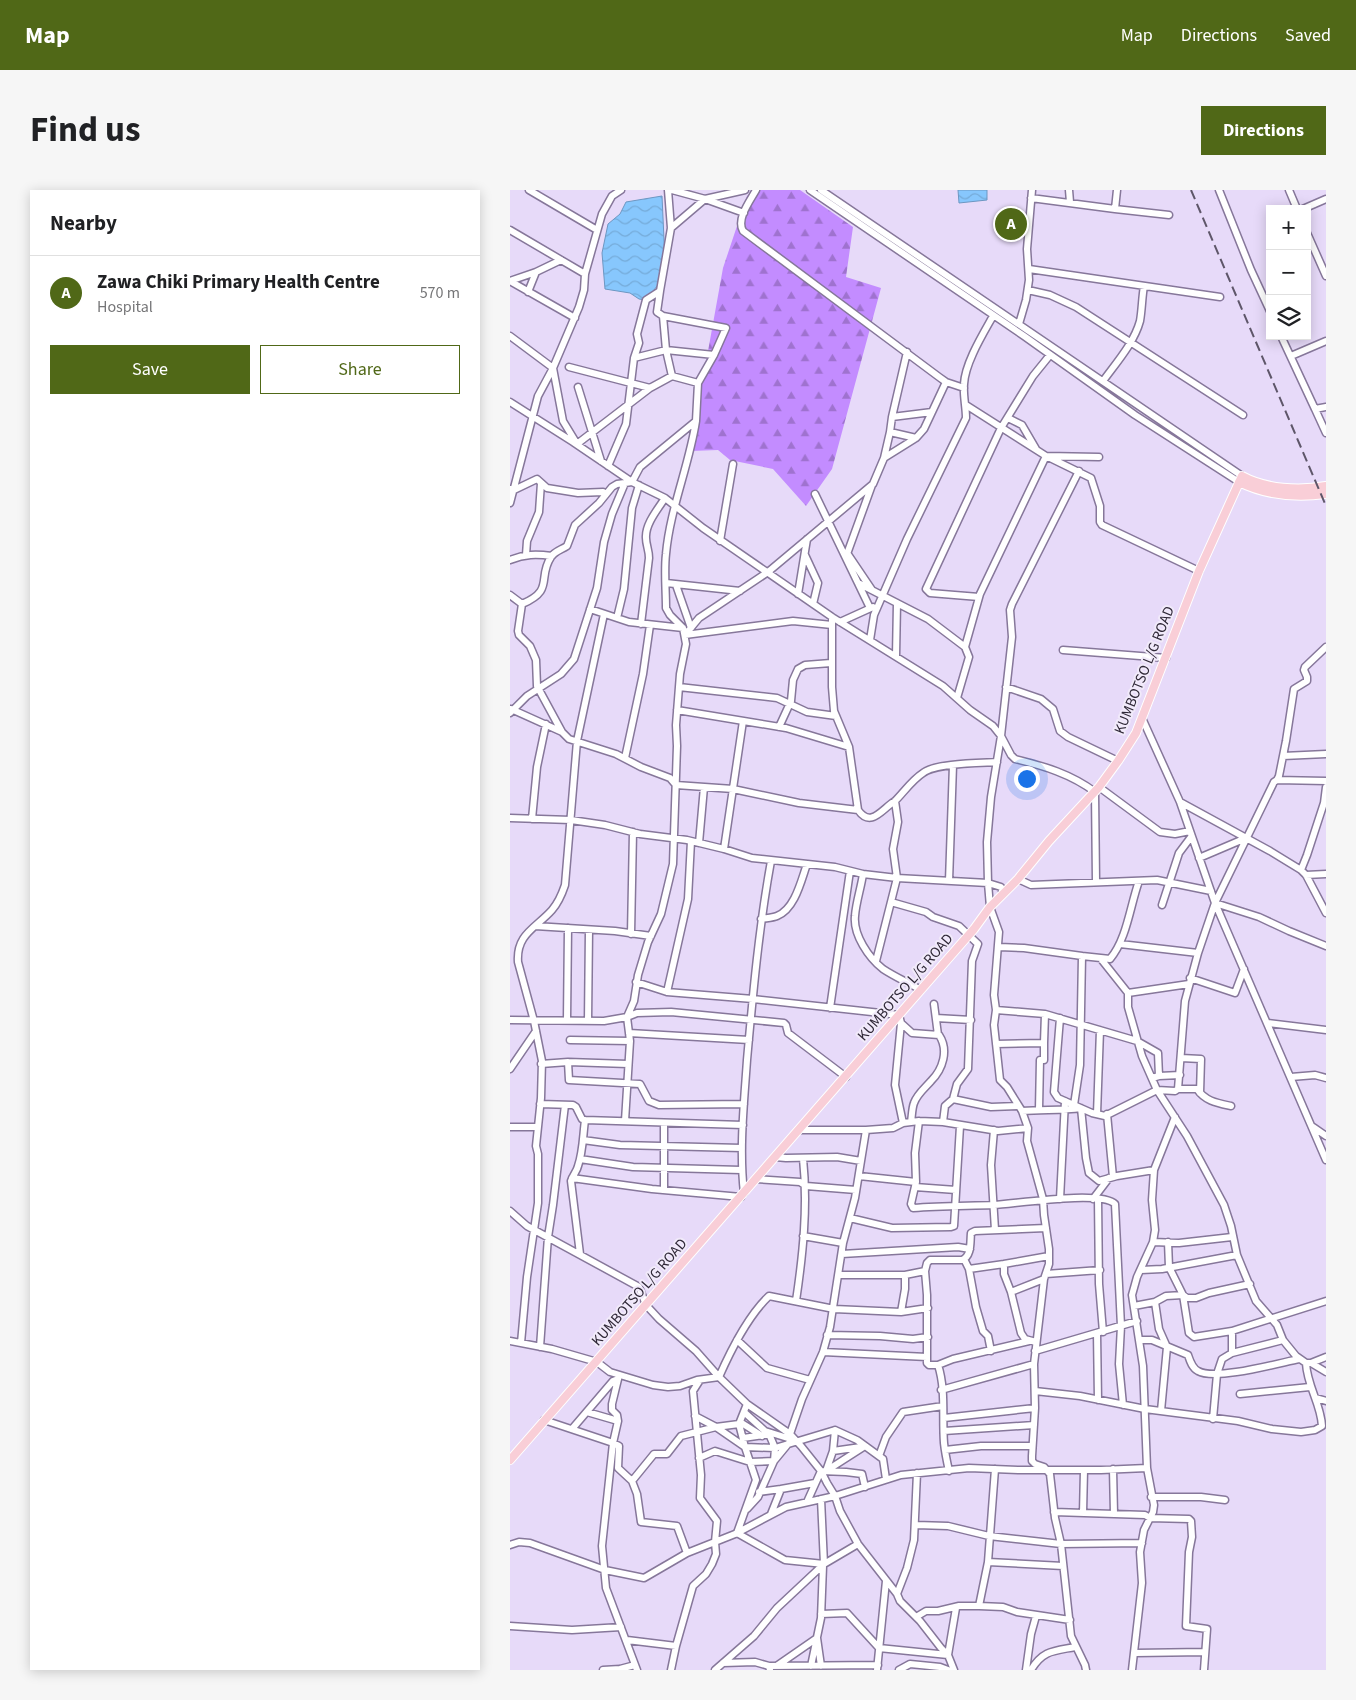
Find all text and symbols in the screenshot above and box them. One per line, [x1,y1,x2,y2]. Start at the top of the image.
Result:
text: Map [25,18,70,53]
text: Map [1121,23,1153,48]
text: Directions [1181,23,1257,48]
text: Saved [1285,23,1331,48]
text: Find us [30,105,140,155]
button: Directions [1201,106,1326,155]
pin: A [995,205,1027,243]
map controls [1266,205,1311,340]
button: + [1266,205,1311,250]
text: Nearby [50,208,117,238]
button: − [1266,250,1311,295]
text: Zawa Chiki Primary Health Centre [97,269,380,296]
text: A [61,282,71,304]
text: 570 m [420,282,460,304]
button: layers [1266,295,1311,340]
text: Hospital [97,296,153,318]
button: Save [50,345,250,394]
button: Share [260,345,460,394]
street label: KUMBOTSO L/G ROAD [1109,603,1180,737]
your location [1014,766,1040,792]
street label: KUMBOTSO L/G ROAD [853,929,958,1046]
street label: KUMBOTSO L/G ROAD [587,1234,692,1351]

